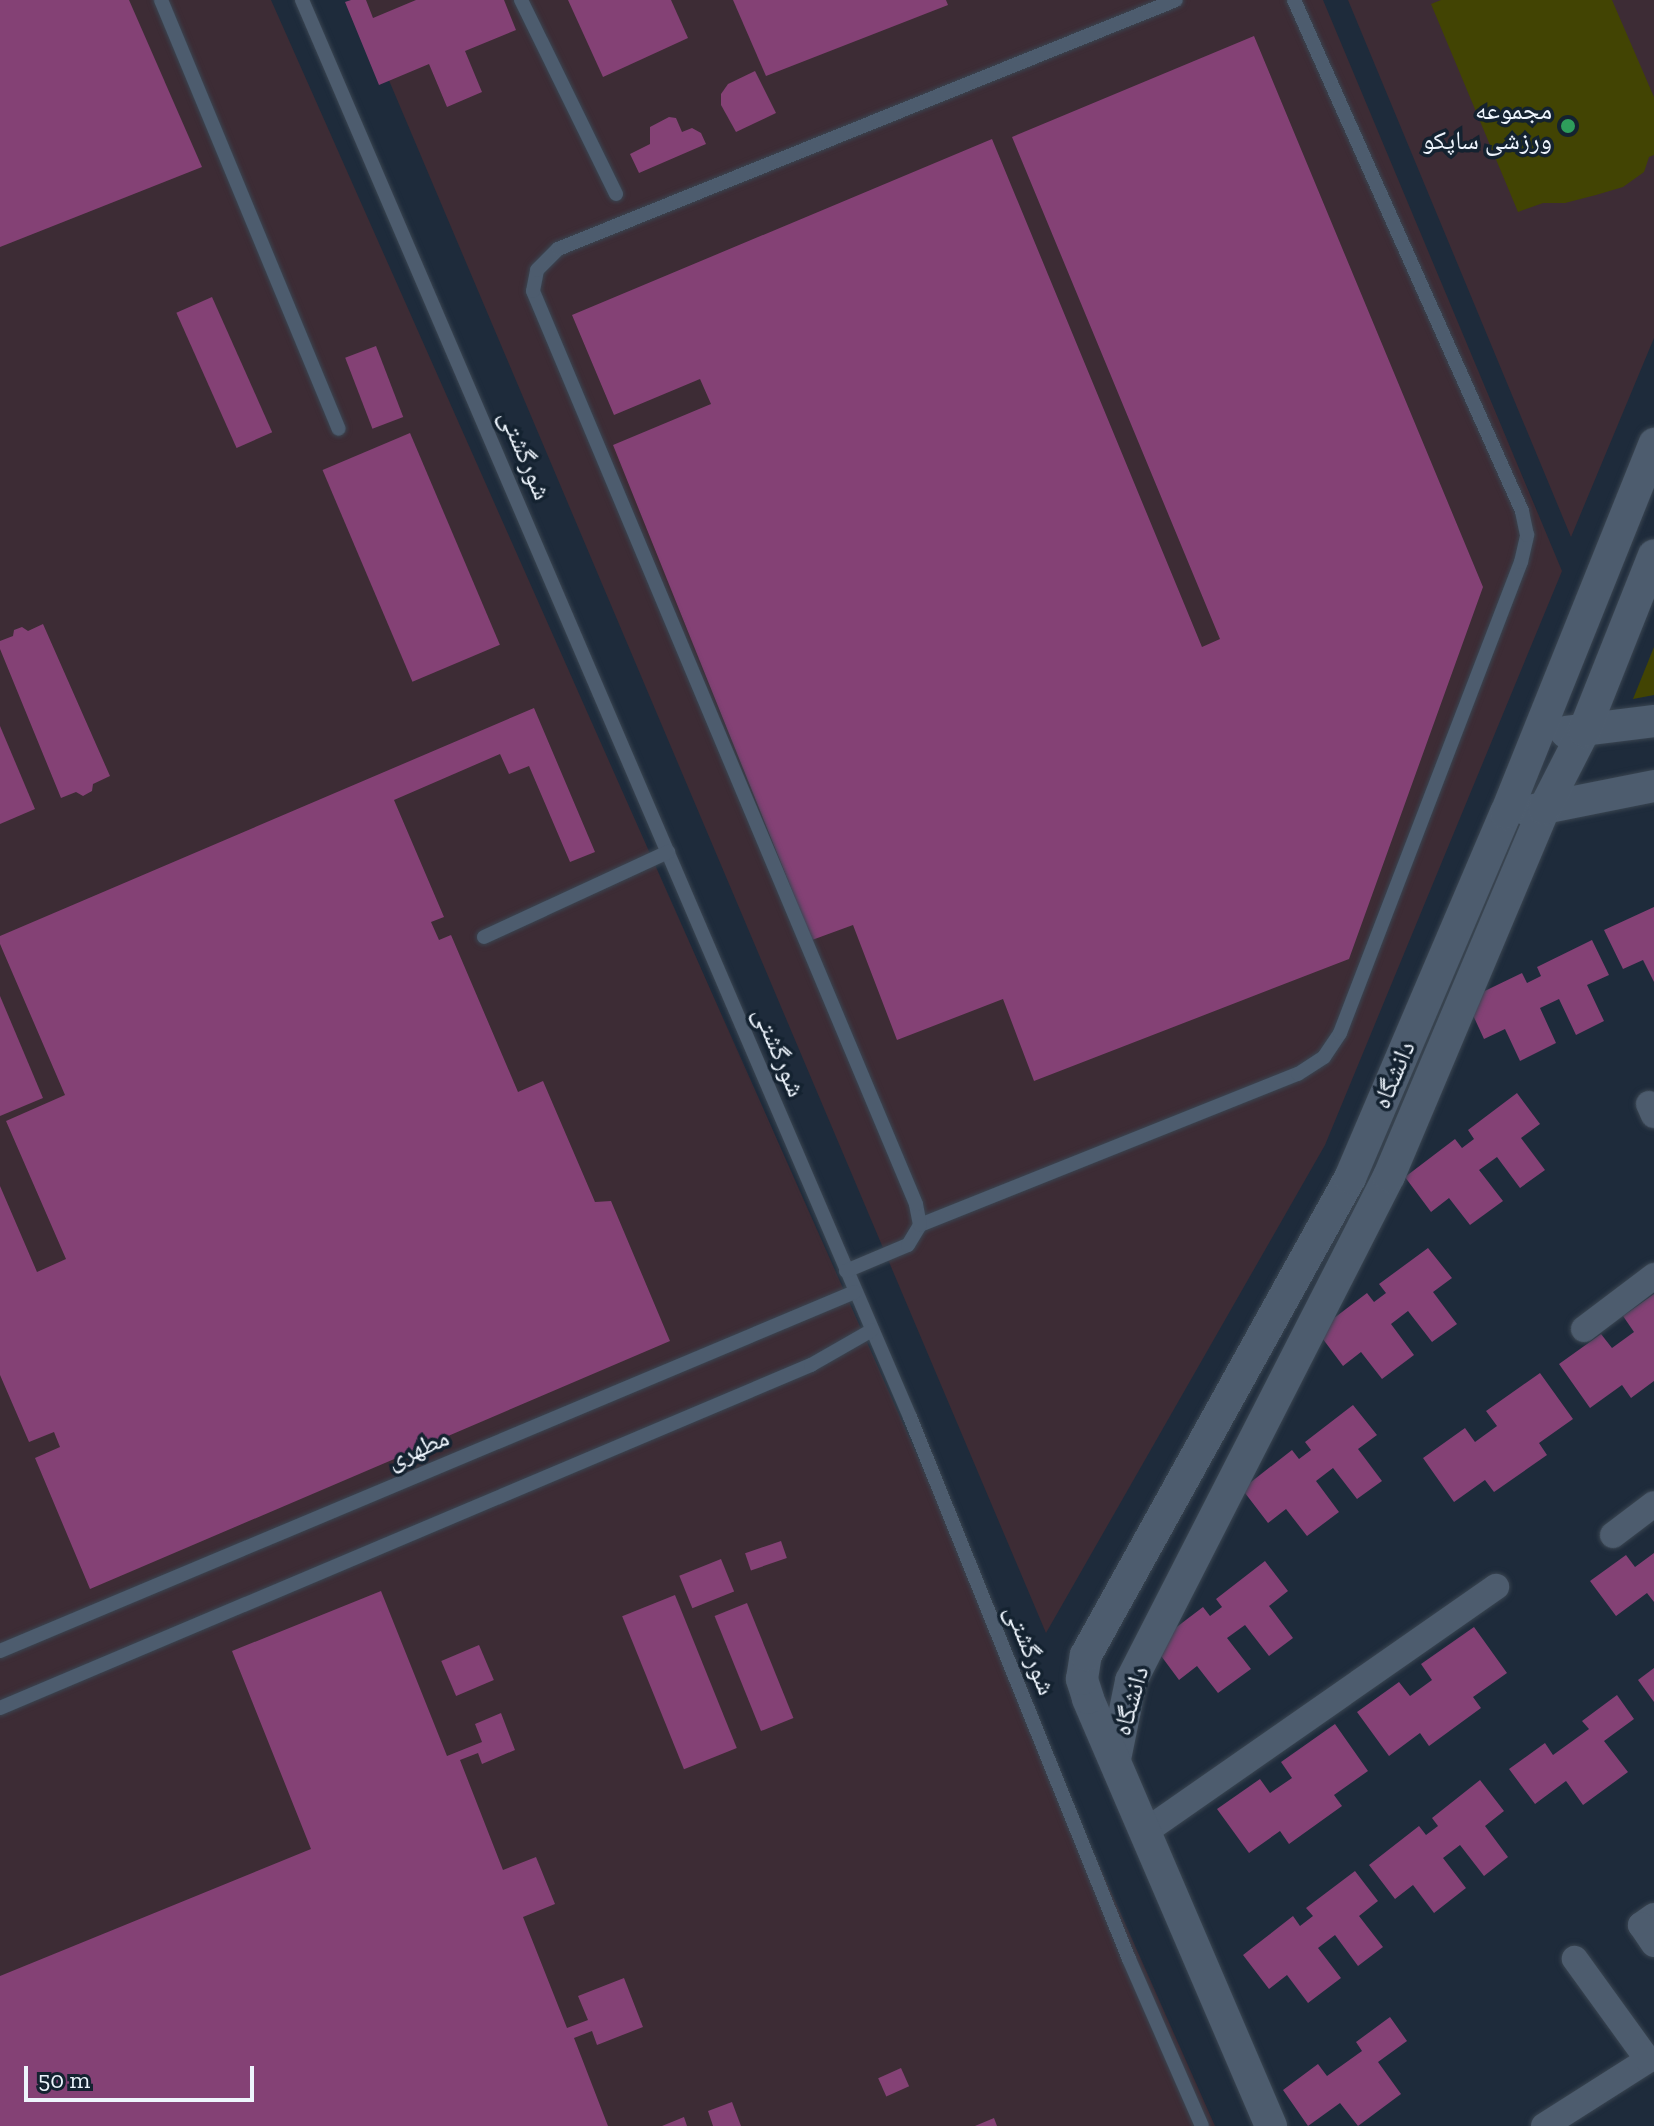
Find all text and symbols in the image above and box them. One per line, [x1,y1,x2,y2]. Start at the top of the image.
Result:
place label: مجموعه ورزشی ساپکو [1422,95,1552,156]
marker: مجموعه ورزشی ساپکو [1559,117,1577,135]
street label: شورگشتی [492,405,558,505]
street label: شورگشتی [746,1002,812,1102]
street label: دانشگاه [1366,1036,1422,1114]
street label: مطهری [382,1422,454,1476]
street label: شورگشتی [998,1600,1062,1700]
street label: دانشگاه [1106,1663,1156,1739]
scale bar [28,2050,258,2100]
text: 50 m [38,2065,90,2094]

